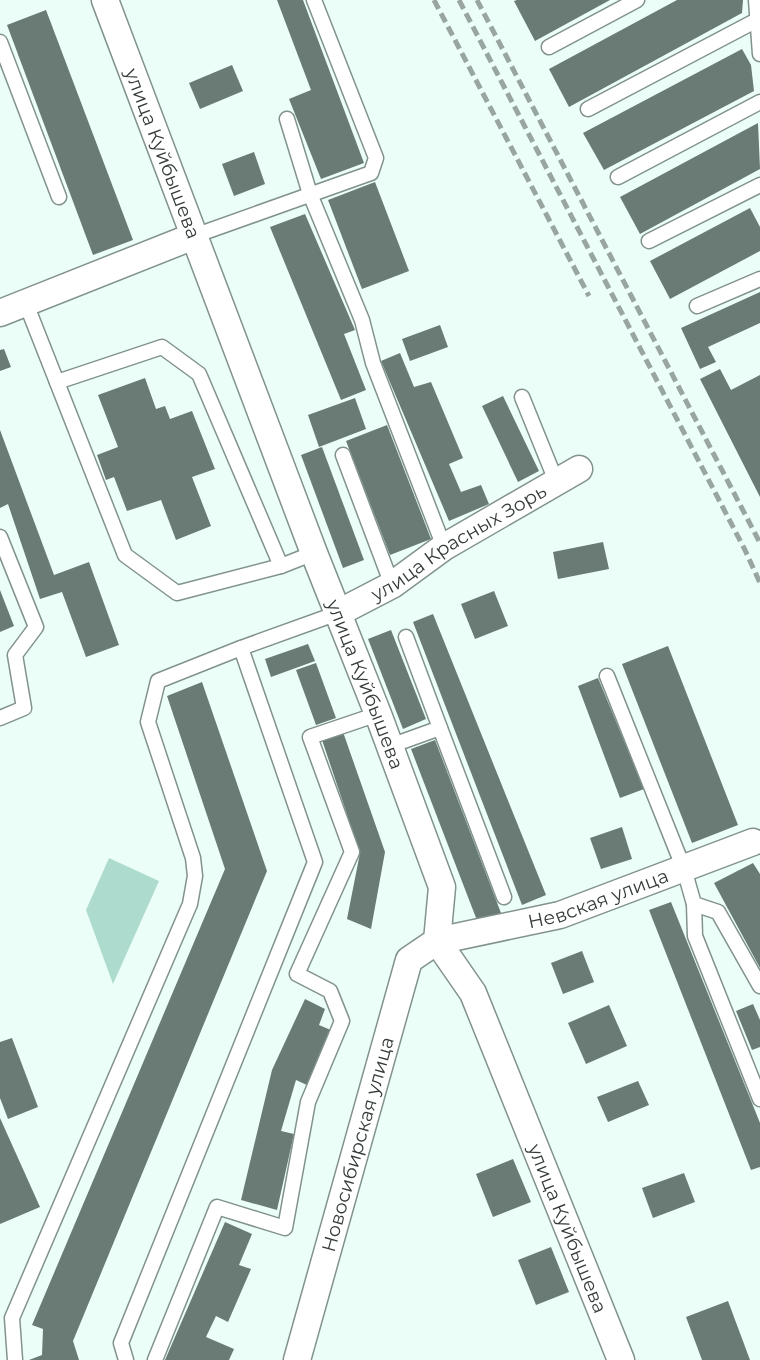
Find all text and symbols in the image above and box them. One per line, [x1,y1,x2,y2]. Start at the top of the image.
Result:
street label: улица Куйбышева [120,64,206,242]
street label: улица Красных Зорь [366,479,551,606]
street label: улица Куйбышева [322,595,409,772]
street label: Невская улица [526,864,671,933]
street label: Новосибирская улица [316,1034,398,1254]
street label: улица Куйбышева [523,1139,612,1316]

